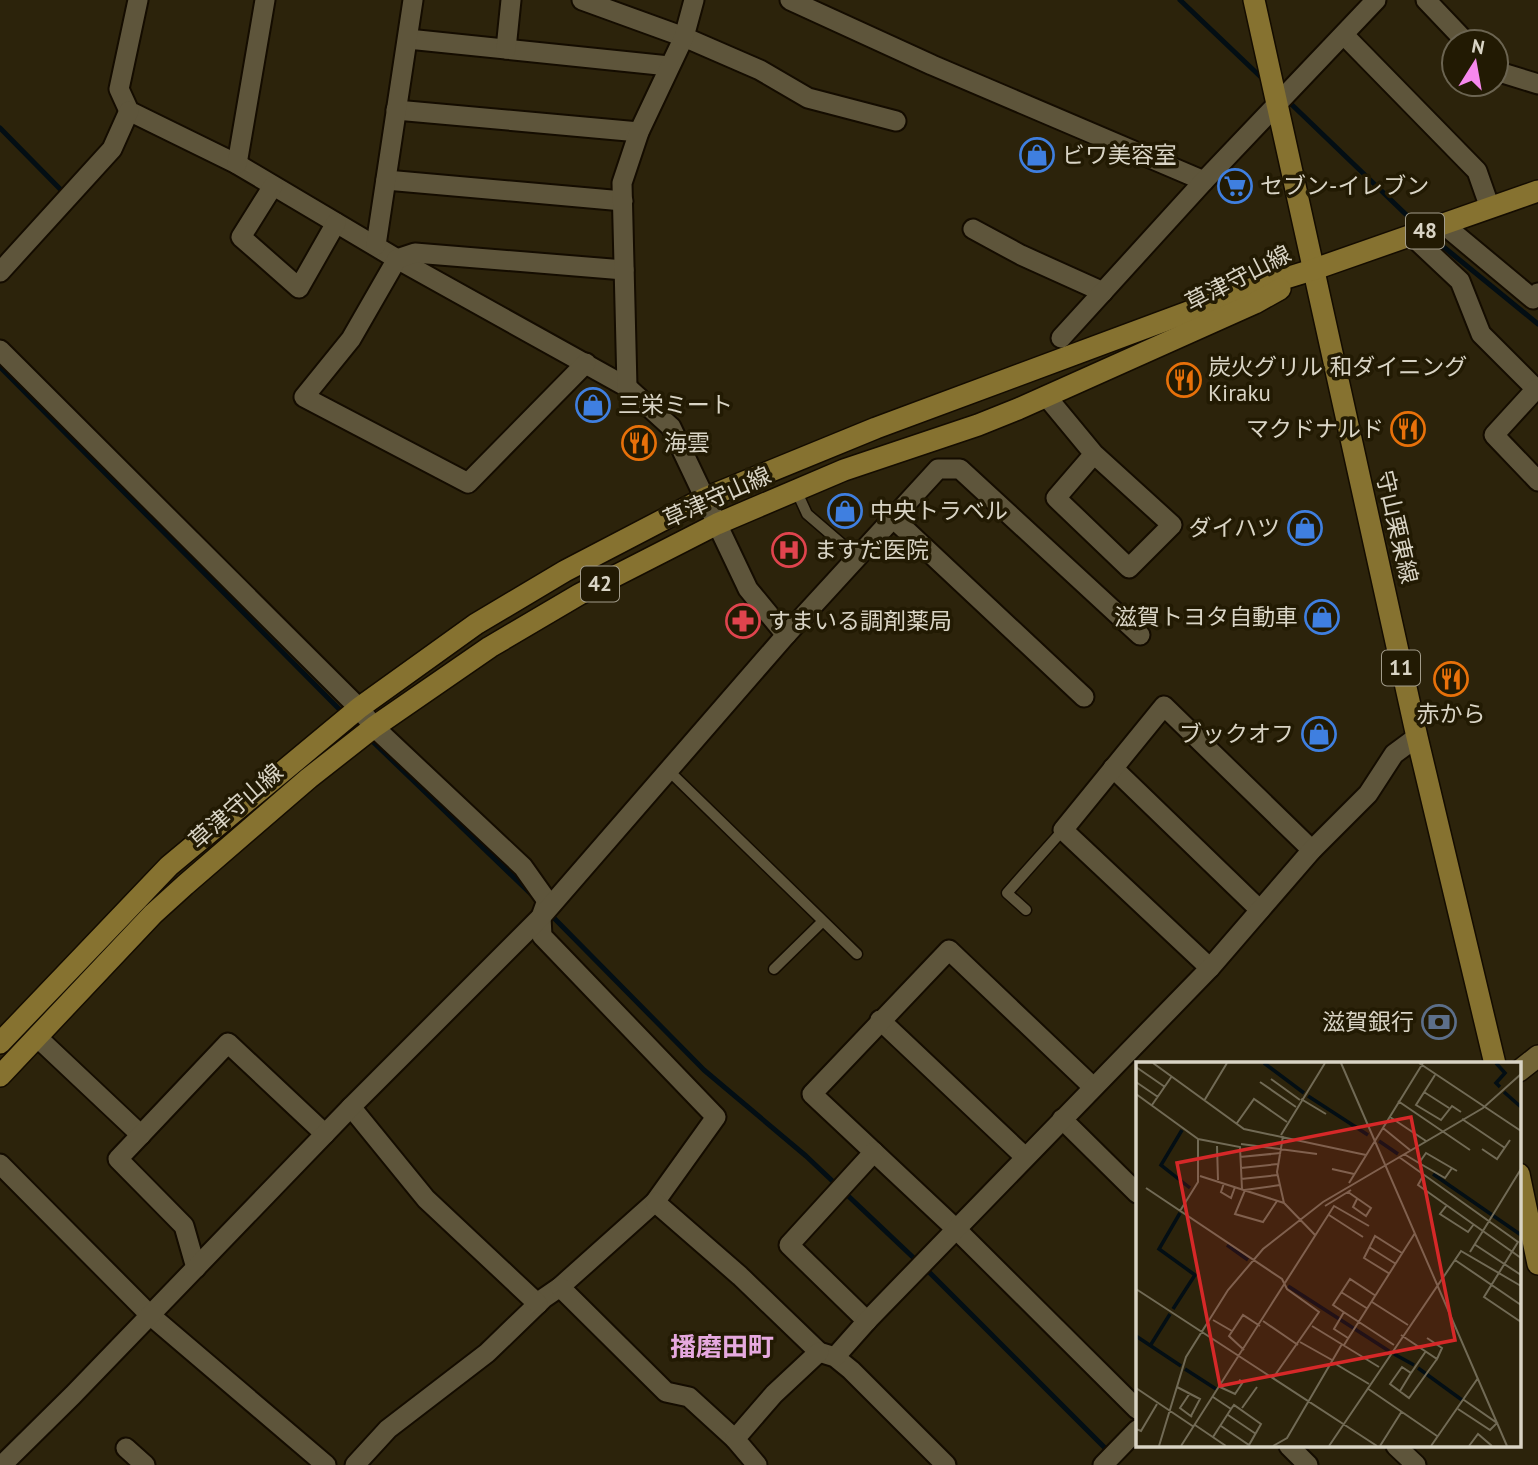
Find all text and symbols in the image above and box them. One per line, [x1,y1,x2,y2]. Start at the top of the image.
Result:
north arrow [1440,28,1510,98]
text: N [1470,33,1487,59]
shop icon: ビワ美容室 [1018,136,1056,174]
place label: ビワ美容室 [1062,140,1177,169]
supermarket icon: セブン-イレブン [1216,167,1254,205]
place label: セブン-イレブン [1260,171,1429,200]
road number: 48 [1406,214,1444,248]
street label: 草津守山線 [1180,239,1296,317]
place label: 炭火グリル 和ダイニング Kiraku [1208,352,1467,407]
restaurant icon: 炭火グリル 和ダイニング Kiraku [1165,361,1203,399]
shop icon: 三栄ミート [574,386,612,424]
place label: 三栄ミート [618,390,733,419]
restaurant icon: マクドナルド [1389,410,1427,448]
place label: マクドナルド [1246,414,1384,443]
restaurant icon: 海雲 [620,424,658,462]
place label: 海雲 [664,428,710,457]
street label: 草津守山線 [658,460,775,533]
street label: 守山栗東線 [1370,468,1425,586]
shop icon: 中央トラベル [826,492,864,530]
place label: 中央トラベル [870,496,1008,525]
shop icon: ダイハツ [1286,509,1324,547]
place label: ダイハツ [1188,513,1280,542]
hospital icon: ますだ医院 [770,531,808,569]
place label: ますだ医院 [814,535,929,564]
road number: 42 [581,566,619,602]
shop icon: 滋賀トヨタ自動車 [1303,598,1341,636]
pharmacy icon: すまいる調剤薬局 [724,602,762,640]
place label: 滋賀トヨタ自動車 [1114,602,1298,631]
place label: すまいる調剤薬局 [768,606,952,635]
road number: 11 [1382,650,1420,686]
restaurant icon: 赤から [1432,660,1470,698]
place label: 赤から [1417,699,1486,728]
shop icon: ブックオフ [1300,715,1338,753]
place label: ブックオフ [1179,719,1294,748]
street label: 草津守山線 [183,757,289,854]
bank icon: 滋賀銀行 [1420,1003,1458,1041]
place label: 滋賀銀行 [1322,1007,1414,1036]
inset map [1136,1062,1520,1448]
district label: 播磨田町 [670,1330,774,1363]

